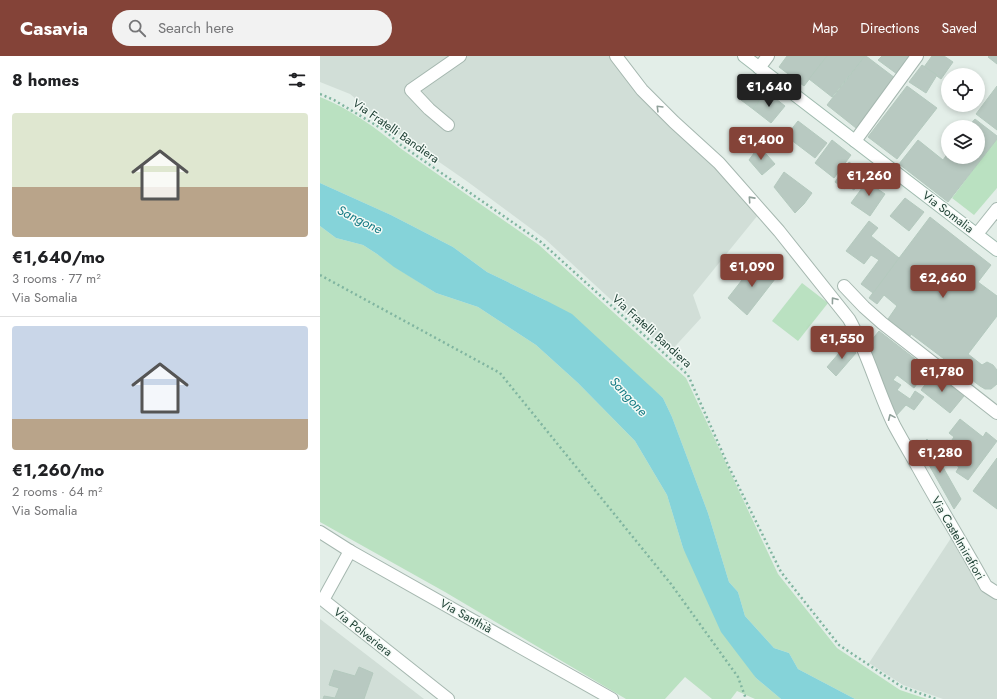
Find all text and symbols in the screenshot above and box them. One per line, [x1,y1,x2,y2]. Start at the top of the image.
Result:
search box [112,10,392,46]
text: Casavia [20,15,88,42]
icon: search [126,17,148,39]
text: Search here [158,17,234,39]
text: Map [812,18,838,38]
text: Directions [860,18,920,38]
text: Saved [942,18,977,38]
text: 8 homes [12,68,79,92]
map controls [941,68,985,164]
button: locate [941,68,985,112]
icon: filters [286,69,308,91]
pin: €1,640 [736,74,802,108]
text: €1,640 [746,77,792,96]
street label: Via Fratelli Bandiera [349,94,443,168]
one-way arrow [656,105,664,113]
button: layers [941,120,985,164]
pin: €1,400 [728,127,794,161]
text: €1,400 [738,130,784,149]
icon: home [124,139,196,211]
pin: €1,260 [836,163,902,197]
text: €1,260 [846,166,892,185]
street label: Via Somalia [918,187,978,237]
one-way arrow [749,197,756,204]
water label: Sangone [334,200,386,239]
text: €1,640/mo [12,245,105,269]
pin: €1,090 [719,254,785,288]
text: €1,090 [729,257,775,276]
pin: €2,660 [910,265,976,299]
text: €2,660 [919,268,967,287]
text: 3 rooms · 77 m² [12,269,101,288]
text: Via Somalia [12,288,77,307]
street label: Via Fratelli Bandiera [608,290,696,372]
one-way arrow [831,297,838,304]
pin: €1,550 [809,326,875,360]
text: €1,550 [820,329,864,348]
icon: home [124,352,196,424]
pin: €1,780 [909,359,975,393]
text: €1,780 [920,362,964,381]
water label: Sangone [605,372,652,421]
one-way arrow [888,414,896,421]
pin: €1,280 [907,440,973,474]
text: €1,280 [918,443,962,462]
text: €1,260/mo [12,458,104,482]
text: 2 rooms · 64 m² [12,482,102,501]
street label: Via Castelmirafiori [927,493,989,583]
text: Via Somalia [12,501,77,520]
street label: Via Santhià [437,594,496,638]
street label: Via Polveriera [330,603,397,661]

